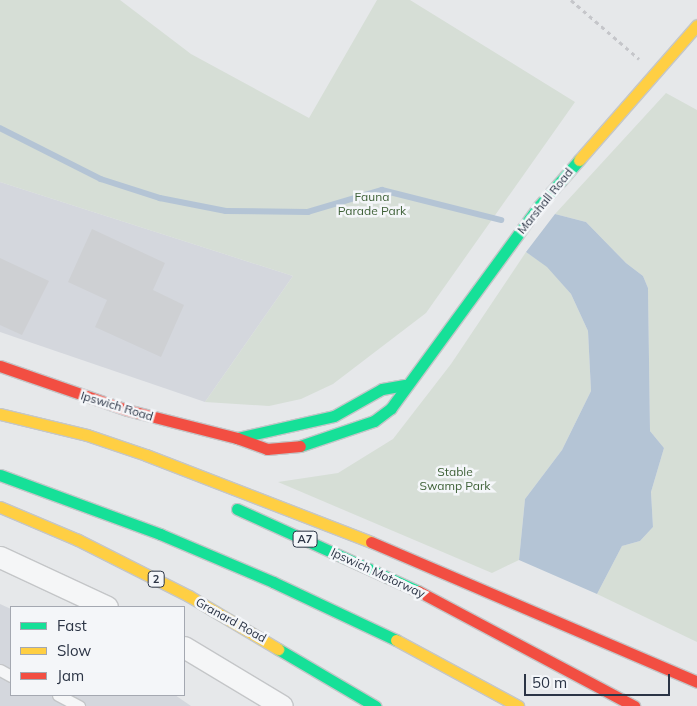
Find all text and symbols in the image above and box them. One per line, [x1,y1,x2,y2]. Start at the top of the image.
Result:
street label: Marshall Road [514,165,576,237]
park label: Fauna Parade Park [338,190,406,218]
street label: Ipswich Road [79,388,155,424]
park label: Stable Swamp Park [419,465,491,493]
road number: A7 [292,530,318,548]
street label: Ipswich Motorway [329,545,427,601]
road number: 2 [147,570,165,588]
street label: Granard Road [193,595,269,645]
legend [10,606,185,696]
text: Fast [57,616,87,635]
text: Slow [57,641,91,660]
scale bar [527,664,673,696]
text: Jam [57,666,84,685]
text: 50 m [532,673,567,692]

